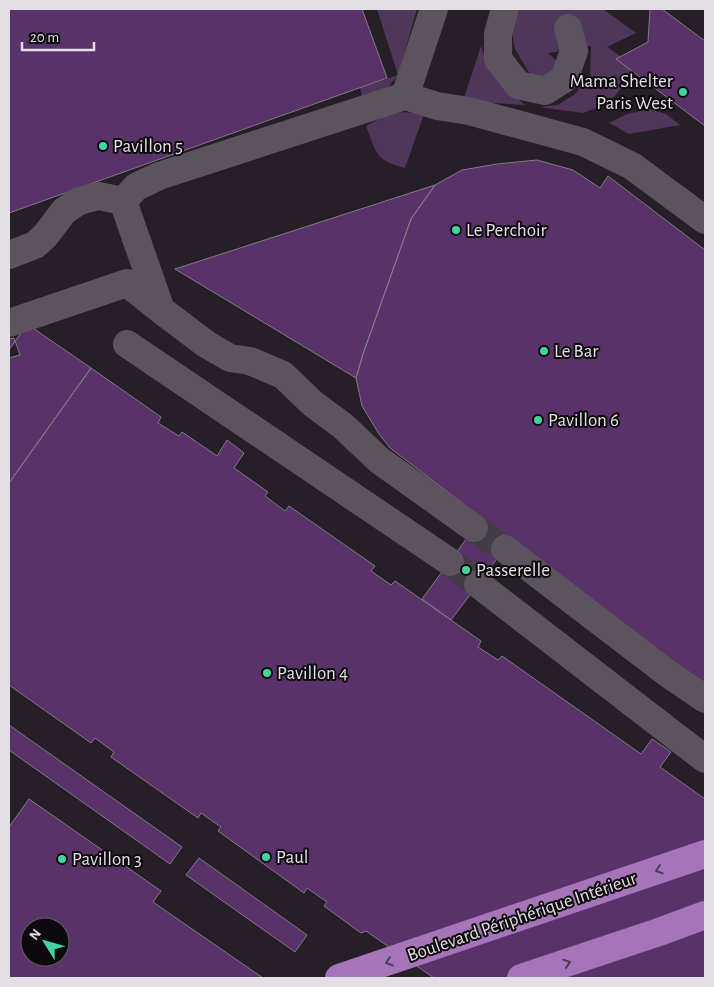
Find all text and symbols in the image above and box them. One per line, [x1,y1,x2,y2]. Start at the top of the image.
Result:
scale bar [22,20,95,52]
text: 20 m [30,30,59,45]
place label: Mama Shelter Paris West [570,72,673,113]
marker: Mama Shelter Paris West [677,86,689,98]
place label: Pavillon 5 [113,137,183,156]
marker: Pavillon 5 [97,140,109,152]
place label: Le Perchoir [466,221,547,240]
marker: Le Perchoir [450,224,462,236]
place label: Le Bar [554,342,598,361]
marker: Le Bar [538,345,550,357]
place label: Pavillon 6 [548,411,619,430]
marker: Pavillon 6 [532,414,544,426]
place label: Passerelle [476,561,550,580]
marker: Passerelle [460,564,472,576]
place label: Pavillon 4 [277,664,348,683]
marker: Pavillon 4 [261,667,273,679]
place label: Paul [276,848,309,867]
place label: Pavillon 3 [72,850,142,869]
marker: Paul [260,851,272,863]
marker: Pavillon 3 [56,853,68,865]
one-way arrow [656,865,664,875]
street label: Boulevard Périphérique Intérieur [405,869,639,965]
north arrow [20,917,70,967]
text: N [27,927,44,943]
one-way arrow [386,956,394,966]
one-way arrow [562,959,571,969]

